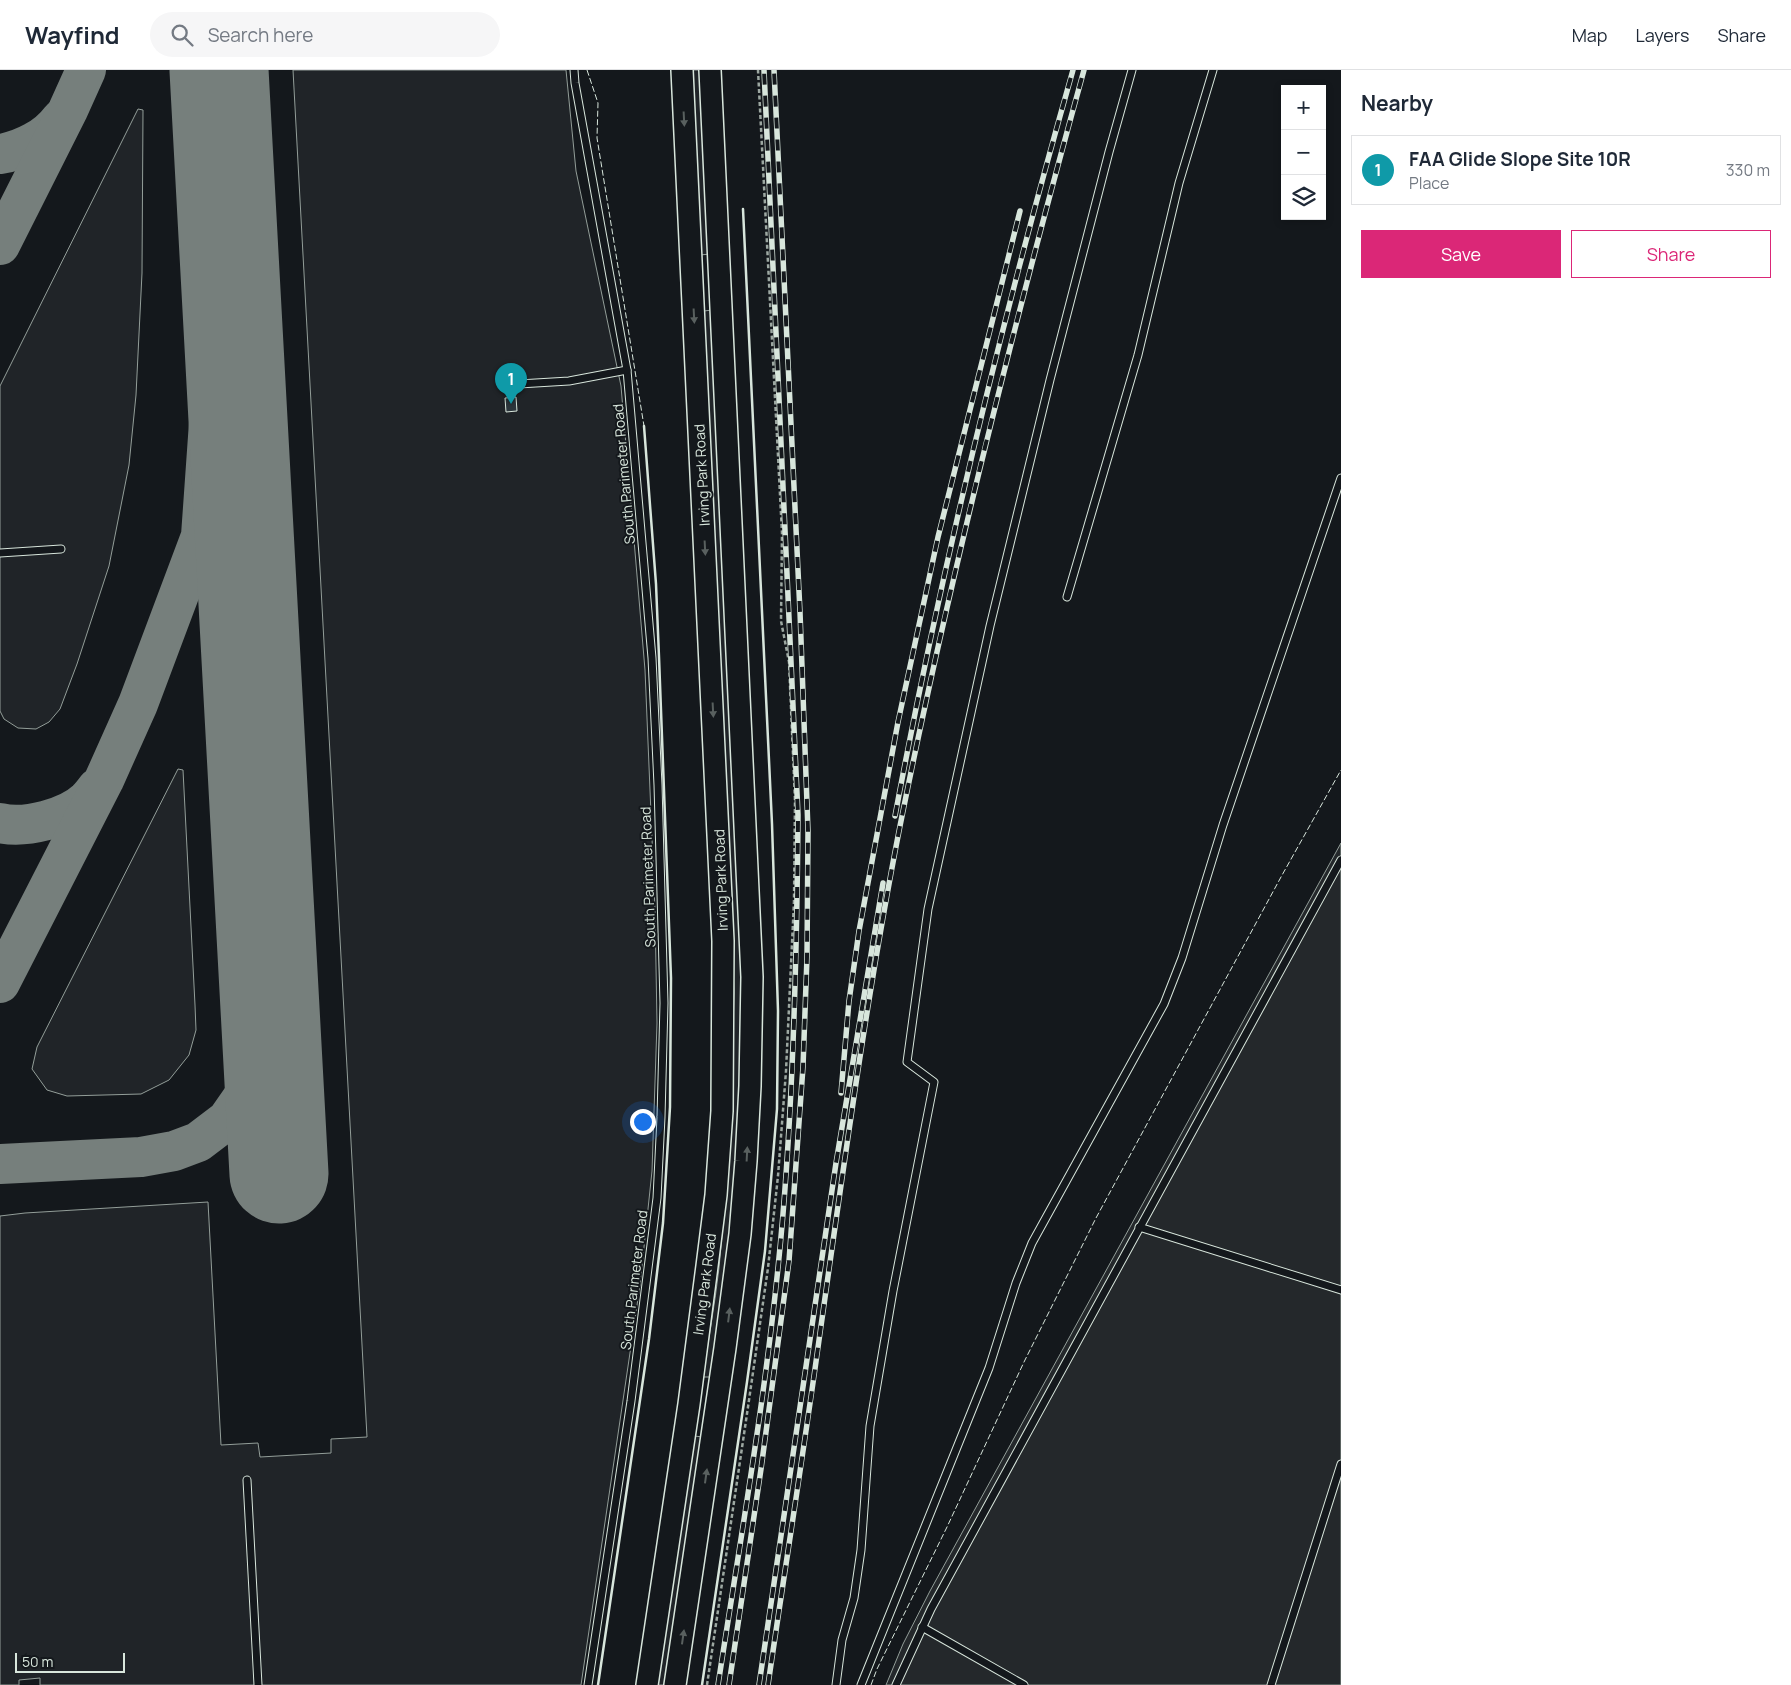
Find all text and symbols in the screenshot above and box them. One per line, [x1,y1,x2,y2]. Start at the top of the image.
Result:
search box [150,12,500,57]
text: Wayfind [25,18,120,51]
icon: search [168,21,196,49]
text: Search here [208,22,313,48]
text: Map [1572,23,1607,47]
text: Layers [1635,23,1689,47]
text: Share [1717,23,1766,47]
map controls [1281,85,1326,220]
button: + [1281,85,1326,130]
text: Nearby [1361,89,1433,117]
one-way arrow [680,111,688,127]
button: − [1281,130,1326,175]
text: FAA Glide Slope Site 10R [1409,146,1631,172]
text: 1 [1374,159,1382,181]
text: 330 m [1726,159,1770,181]
text: Place [1409,172,1449,194]
button: layers [1281,175,1326,220]
button: Save [1361,230,1561,278]
button: Share [1571,230,1771,278]
one-way arrow [690,308,698,324]
pin: 1 [495,363,527,404]
street label: South Parimeter Road [608,403,639,545]
street label: Irving Park Road [689,424,714,526]
one-way arrow [702,540,710,556]
one-way arrow [709,703,717,719]
street label: South Parimeter Road [636,806,659,948]
street label: Irving Park Road [709,829,732,931]
your location [630,1109,656,1135]
one-way arrow [743,1145,751,1161]
street label: South Parimeter Road [615,1209,652,1351]
street label: Irving Park Road [688,1232,720,1336]
one-way arrow [725,1307,733,1323]
one-way arrow [703,1468,711,1484]
one-way arrow [679,1628,687,1644]
scale bar [15,1650,125,1673]
text: 50 m [22,1652,53,1671]

